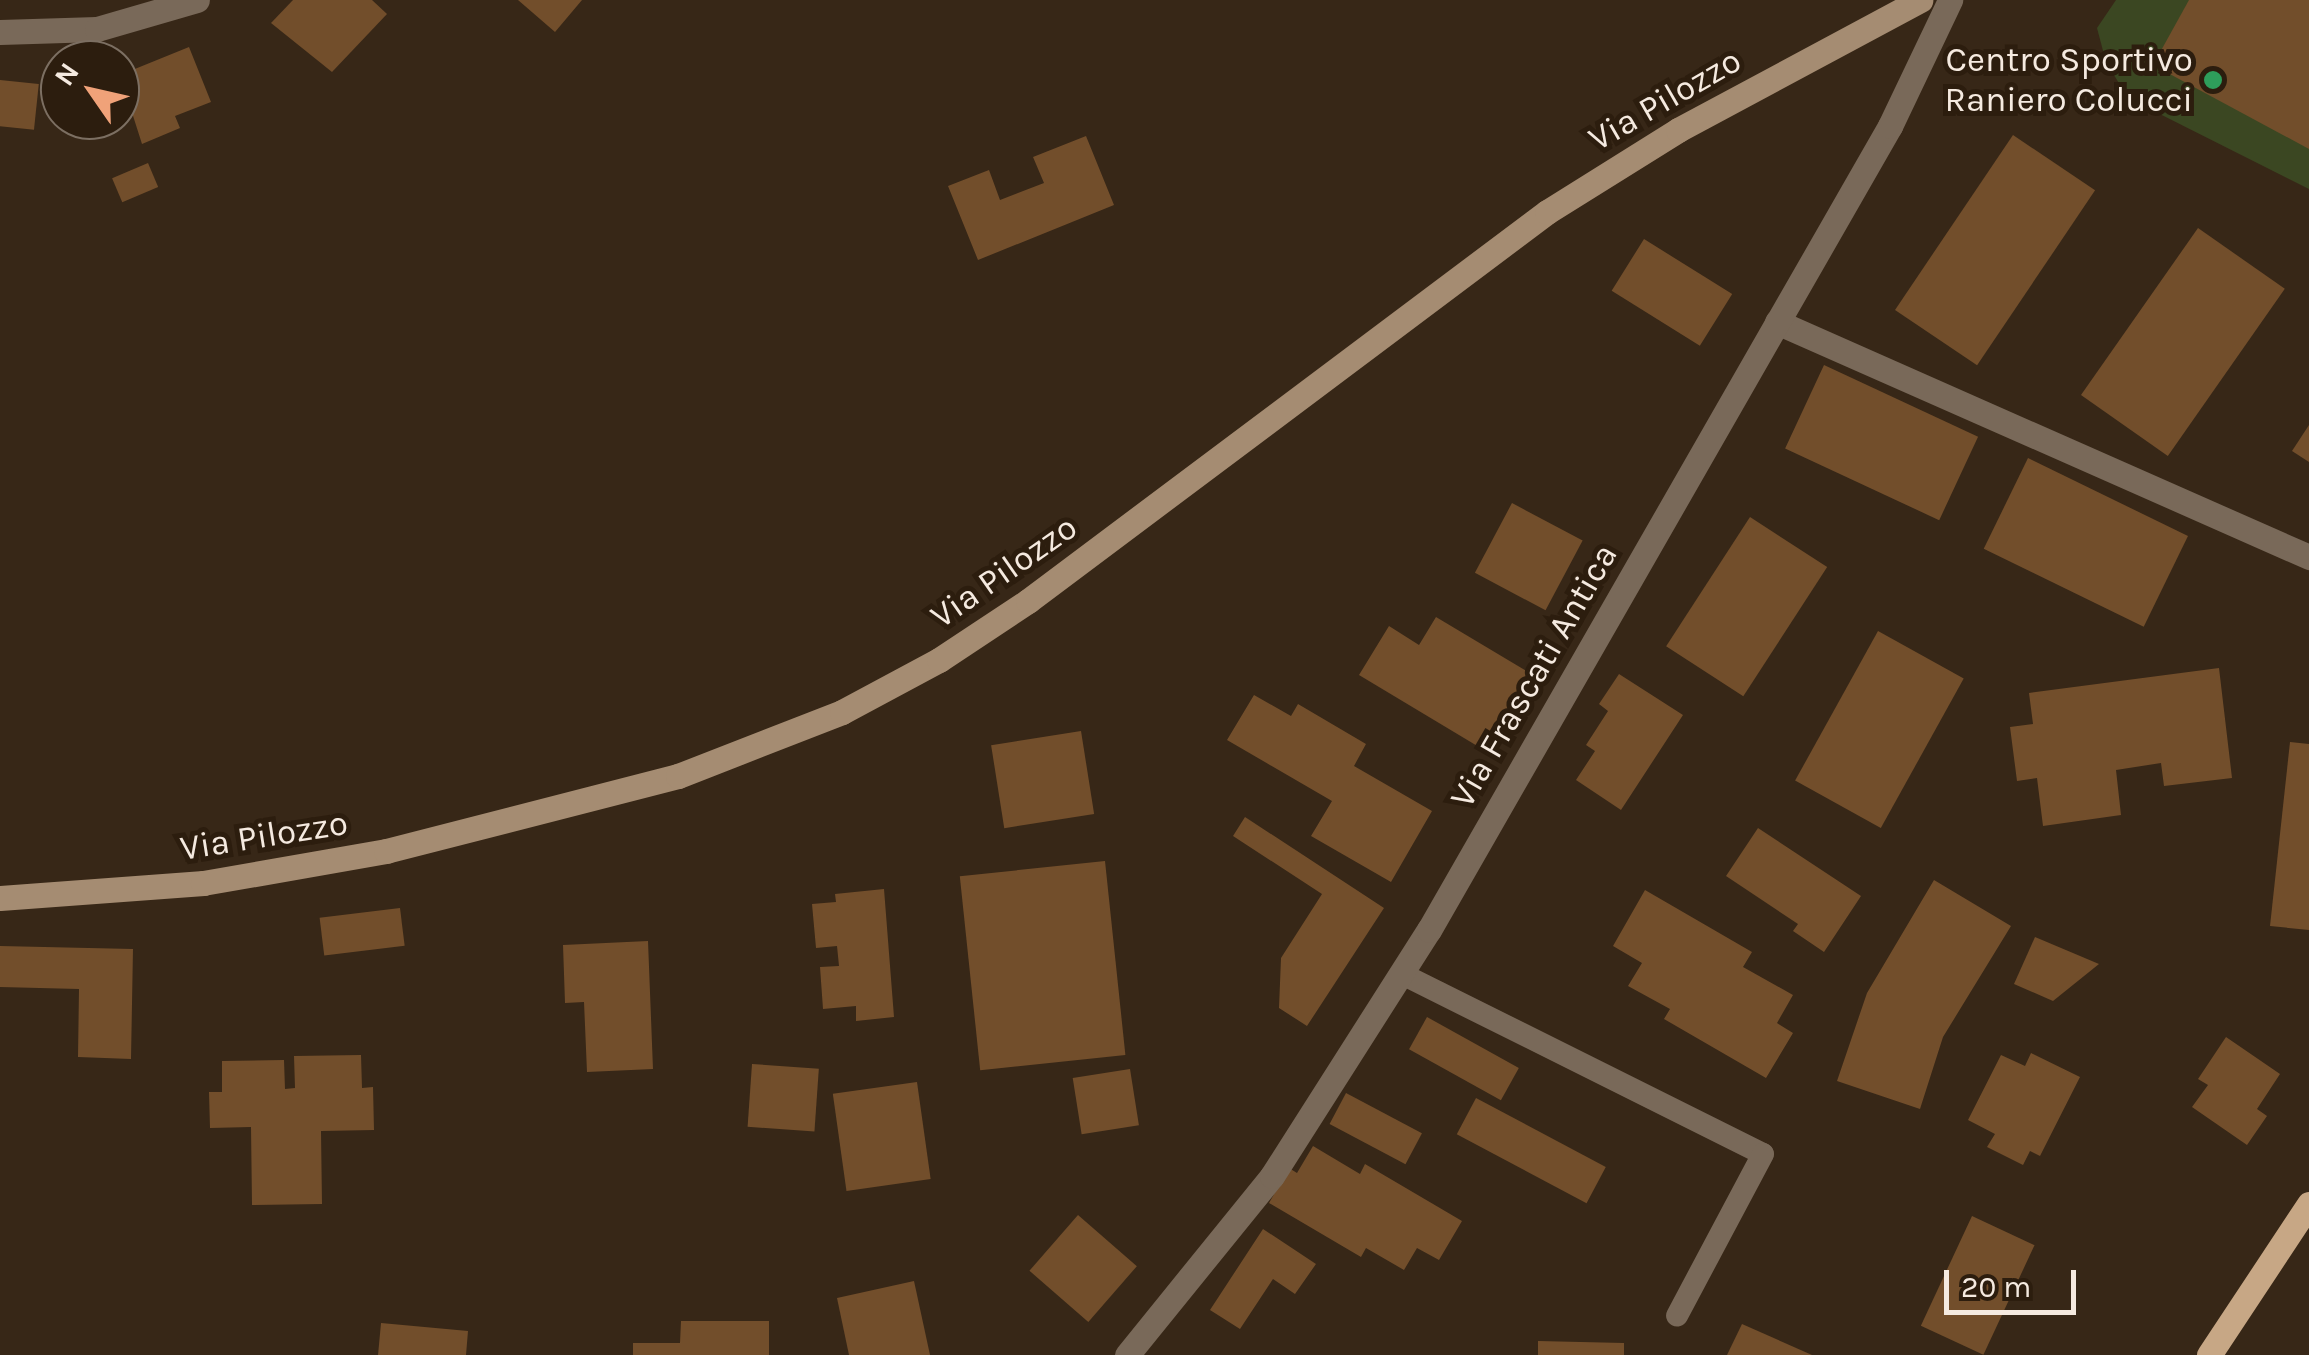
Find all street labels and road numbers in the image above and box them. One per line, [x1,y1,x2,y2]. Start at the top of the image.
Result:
street label: Via Pilozzo [1581,40,1749,160]
street label: Via Pilozzo [923,506,1085,638]
street label: Via Frascati Antica [1441,537,1627,815]
street label: Via Pilozzo [177,802,351,870]

